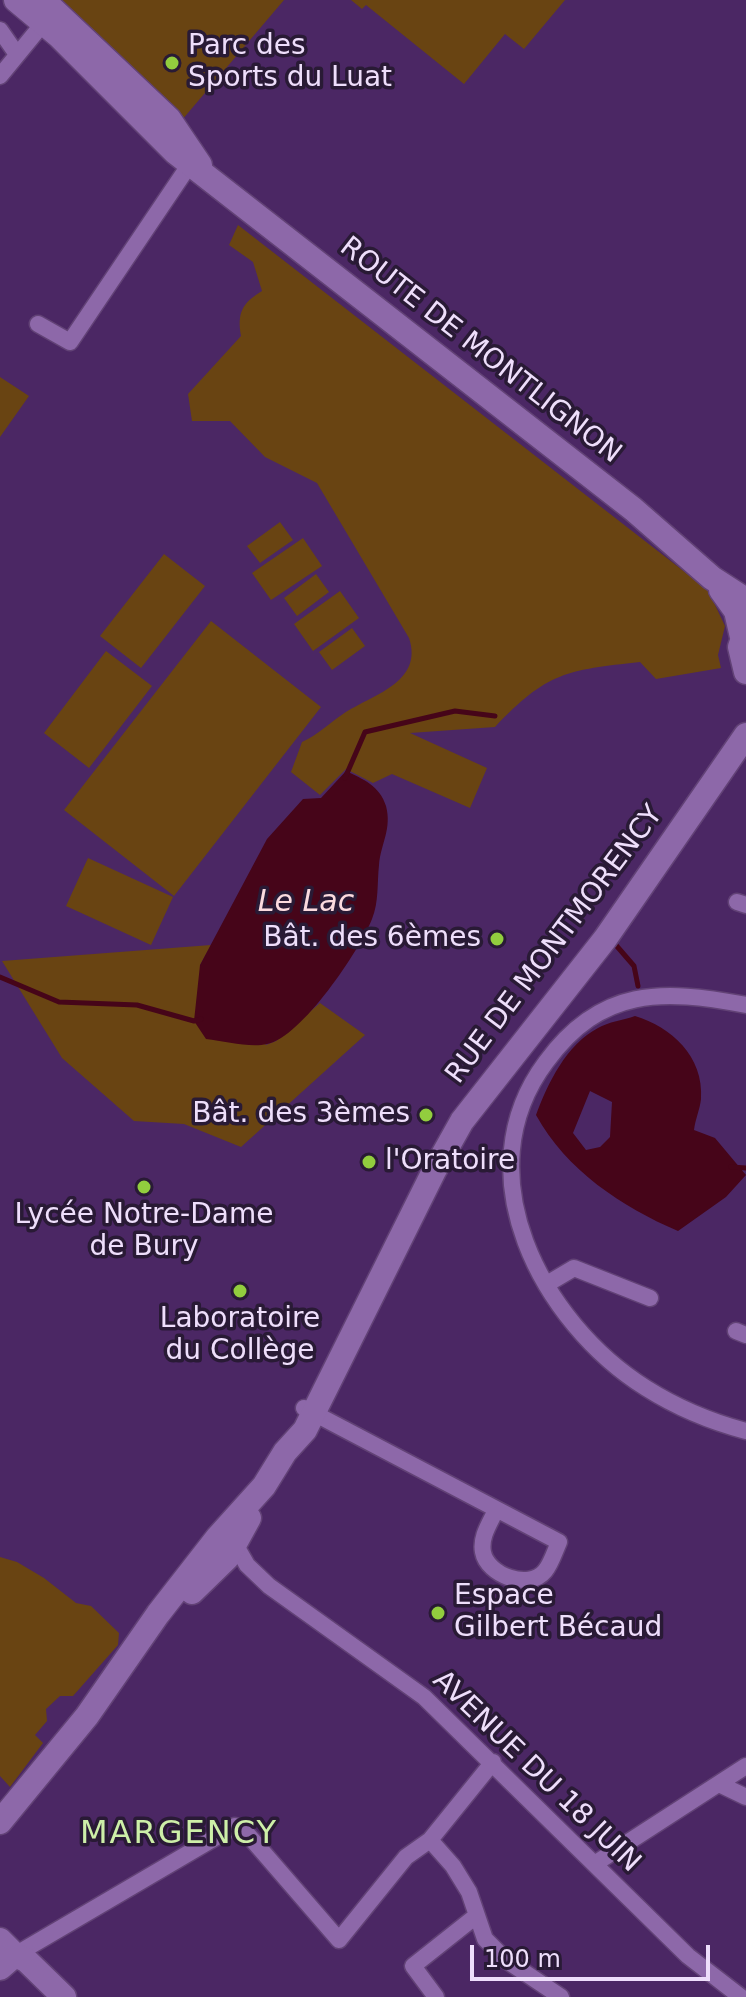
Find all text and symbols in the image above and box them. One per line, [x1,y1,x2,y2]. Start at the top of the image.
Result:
place label: Parc des Sports du Luat [188,30,392,96]
marker: Parc des Sports du Luat [163,54,181,72]
street label: ROUTE DE MONTLIGNON [333,231,627,471]
street label: RUE DE MONTMORENCY [439,799,671,1091]
water label: Le Lac [258,885,354,921]
place label: Bât. des 6èmes [263,922,481,956]
marker: Bât. des 6èmes [488,930,506,948]
place label: Bât. des 3èmes [192,1098,410,1132]
marker: Bât. des 3èmes [417,1106,435,1124]
place label: l'Oratoire [385,1145,515,1179]
marker: l'Oratoire [360,1153,378,1171]
marker: Lycée Notre-Dame de Bury [135,1178,153,1196]
place label: Lycée Notre-Dame de Bury [15,1199,273,1265]
marker: Laboratoire du Collège [231,1282,249,1300]
place label: Laboratoire du Collège [160,1303,320,1369]
place label: Espace Gilbert Bécaud [454,1580,662,1646]
marker: Espace Gilbert Bécaud [429,1604,447,1622]
street label: AVENUE DU 18 JUIN [425,1664,647,1880]
district label: MARGENCY [80,1816,278,1854]
scale bar [474,1929,714,1979]
text: 100 m [484,1945,561,1973]

